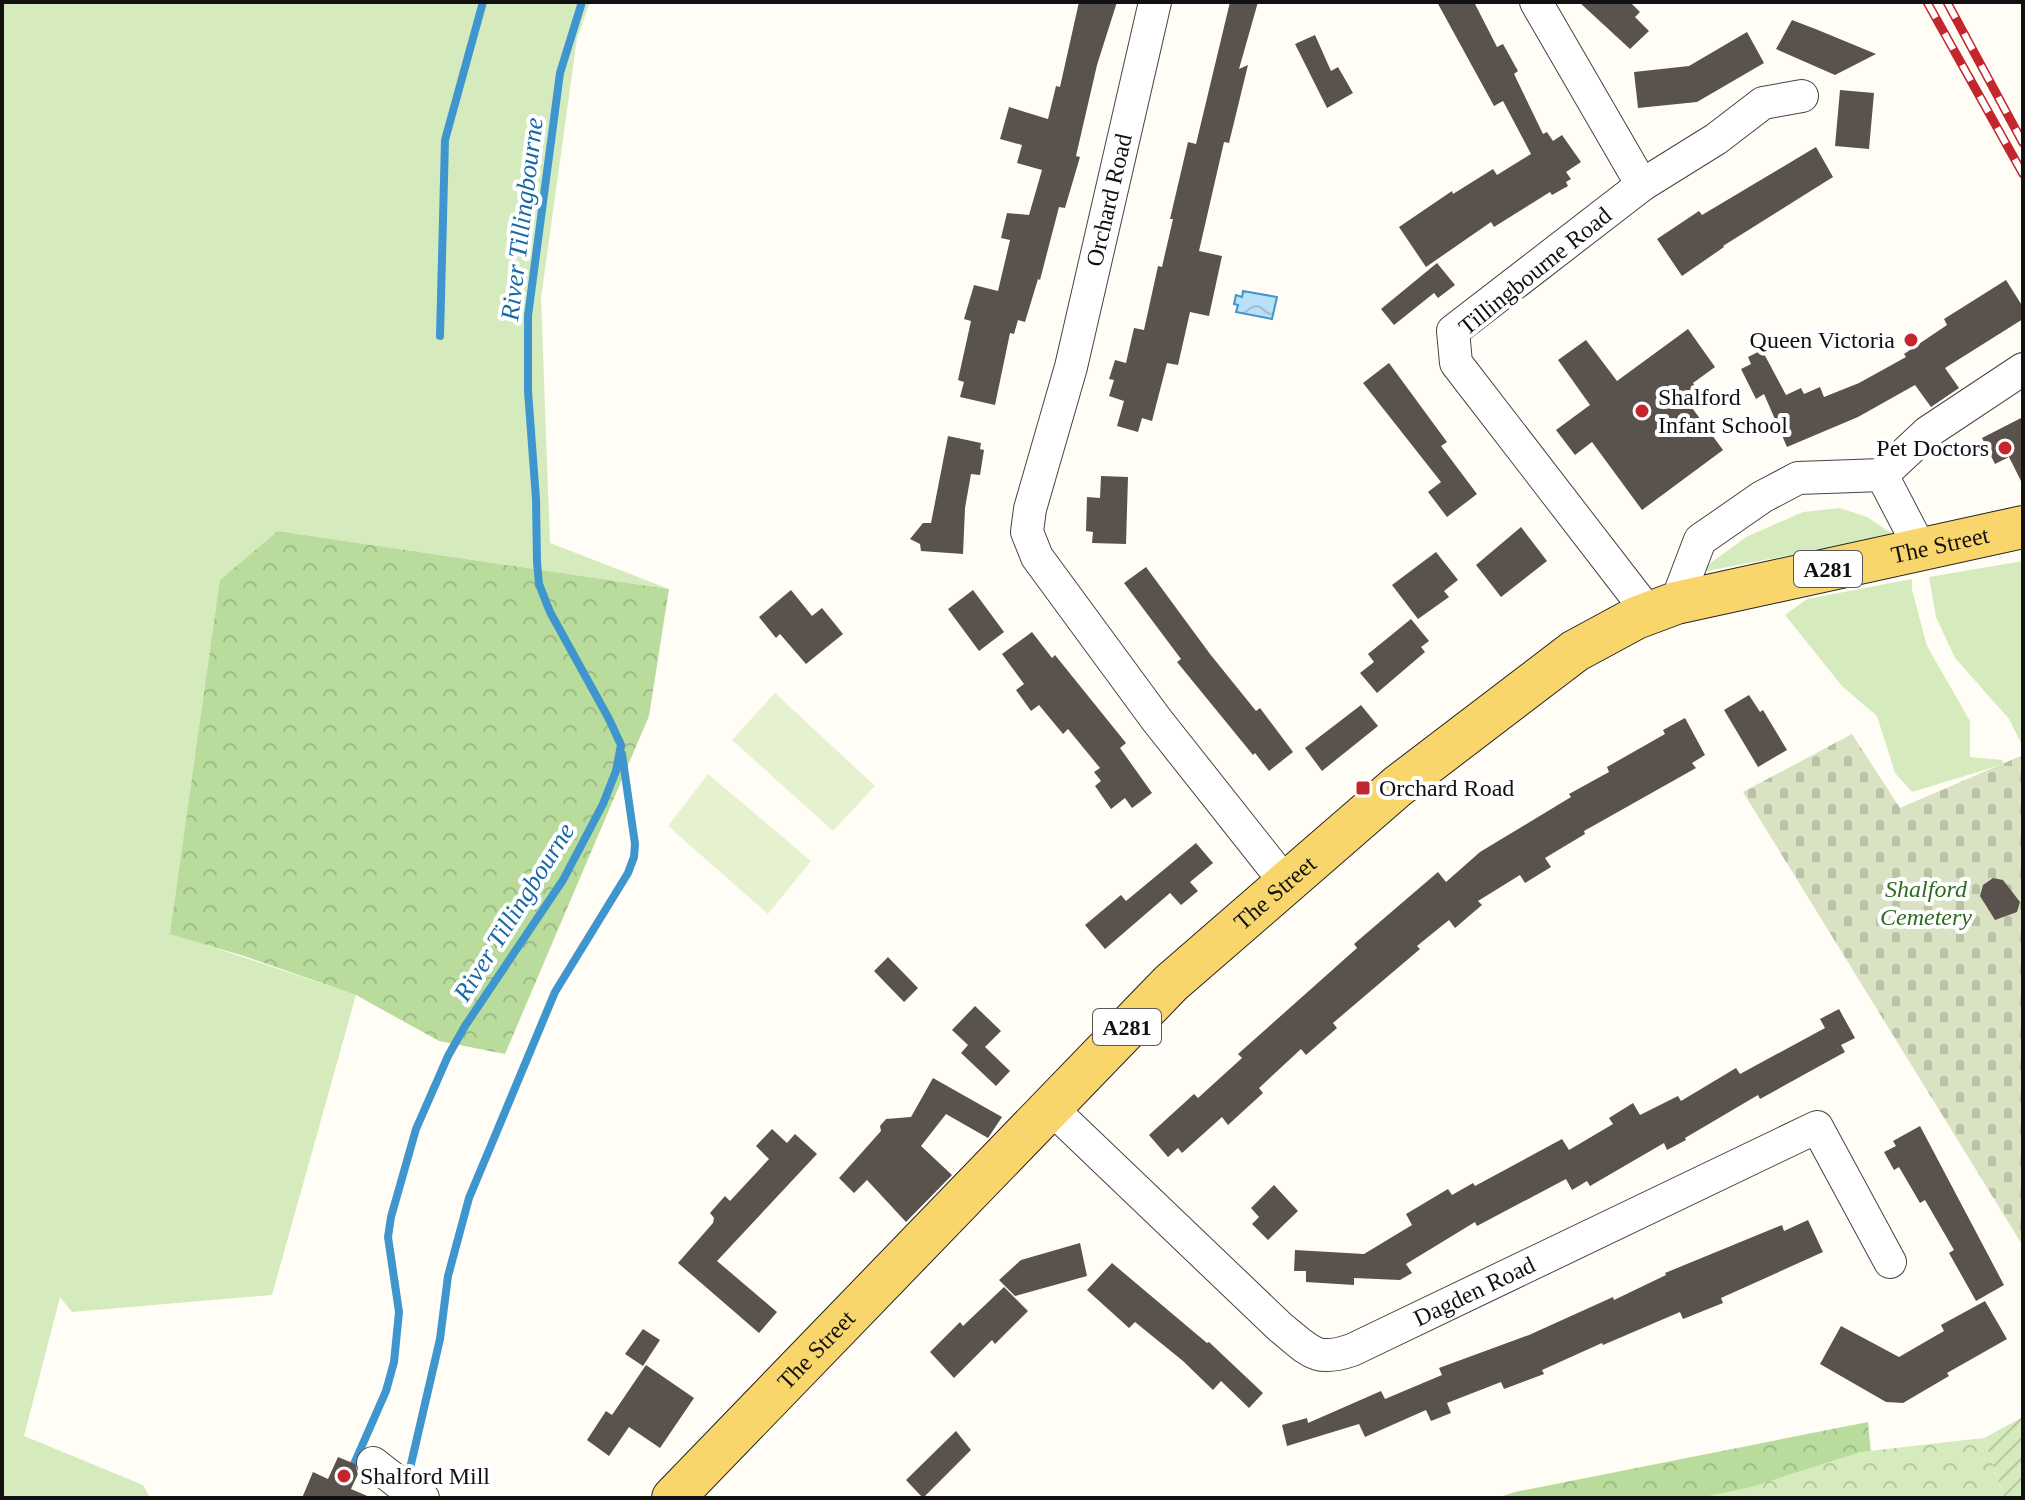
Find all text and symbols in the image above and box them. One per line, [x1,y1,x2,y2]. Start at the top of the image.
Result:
water label: River Tillingbourne [495,116,549,323]
street label: Orchard Road [1081,131,1137,269]
street label: Tillingbourne Road [1454,202,1616,340]
place label: Queen Victoria [1750,327,1895,353]
marker: Queen Victoria [1902,331,1920,349]
place label: Shalford Infant School [1658,384,1788,438]
marker: Shalford Infant School [1633,402,1651,420]
place label: Pet Doctors [1876,435,1989,461]
marker: Pet Doctors [1996,439,2014,457]
street label: The Street [1889,522,1992,568]
road number: A281 [1794,551,1862,587]
place label: Orchard Road [1379,775,1514,801]
marker: Orchard Road [1354,779,1372,797]
water label: River Tillingbourne [447,818,580,1007]
street label: The Street [1229,850,1321,935]
park label: Shalford Cemetery [1880,876,1972,930]
road number: A281 [1093,1009,1161,1045]
street label: Dagden Road [1409,1251,1539,1332]
street label: The Street [772,1305,860,1395]
place label: Shalford Mill [360,1463,490,1489]
marker: Shalford Mill [335,1467,353,1485]

